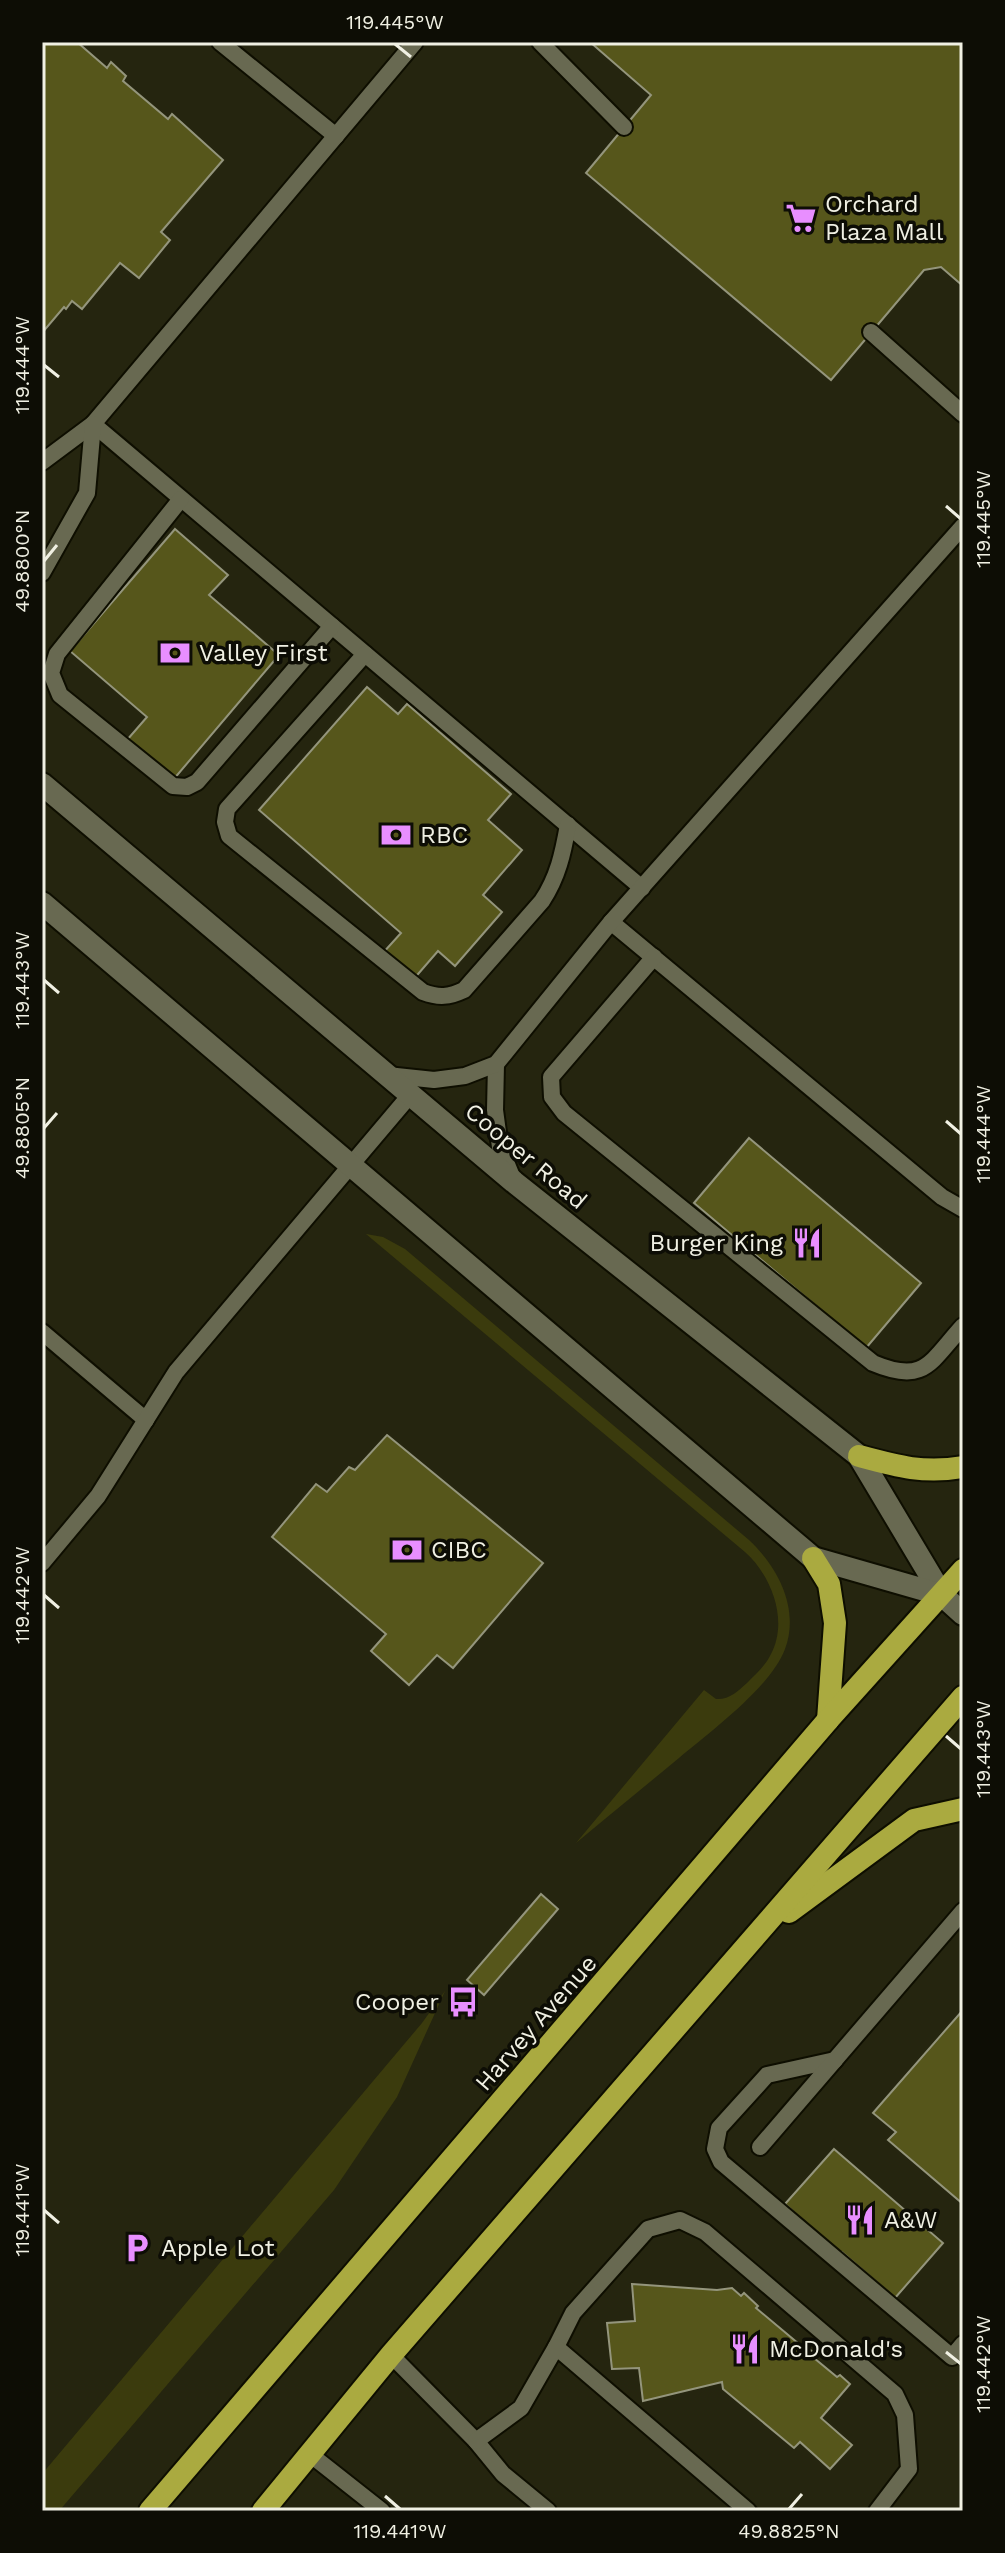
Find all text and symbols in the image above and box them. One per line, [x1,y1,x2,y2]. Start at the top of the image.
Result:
text: 119.445°W [346,10,444,34]
place label: Orchard Plaza Mall [825,190,944,246]
supermarket icon: Orchard Plaza Mall [784,201,818,235]
text: 119.444°W [10,316,34,414]
text: 119.445°W [971,470,995,568]
text: 49.8800°N [10,510,34,613]
bank icon: Valley First [158,636,192,670]
place label: Valley First [199,639,328,667]
bank icon: RBC [379,818,413,852]
place label: RBC [420,821,468,849]
text: 119.443°W [10,931,34,1029]
text: 49.8805°N [10,1077,34,1179]
text: 119.444°W [971,1085,995,1183]
street label: Cooper Road [459,1097,593,1215]
restaurant icon: Burger King [790,1226,824,1260]
place label: Burger King [650,1229,783,1257]
bank icon: CIBC [390,1533,424,1567]
place label: CIBC [431,1536,487,1564]
text: 119.442°W [10,1546,34,1644]
text: 119.443°W [971,1700,995,1798]
street label: Harvey Avenue [470,1949,602,2097]
bus stop icon: Cooper [446,1985,480,2019]
place label: Cooper [355,1988,439,2016]
text: 119.441°W [10,2163,34,2257]
restaurant icon: A&W [843,2203,877,2237]
place label: A&W [884,2206,937,2234]
parking icon: Apple Lot [120,2231,154,2265]
place label: Apple Lot [161,2234,275,2262]
text: 119.442°W [971,2315,995,2413]
restaurant icon: McDonald's [728,2332,762,2366]
place label: McDonald's [769,2335,903,2363]
text: 119.441°W [353,2519,447,2543]
text: 49.8825°N [738,2519,840,2543]

